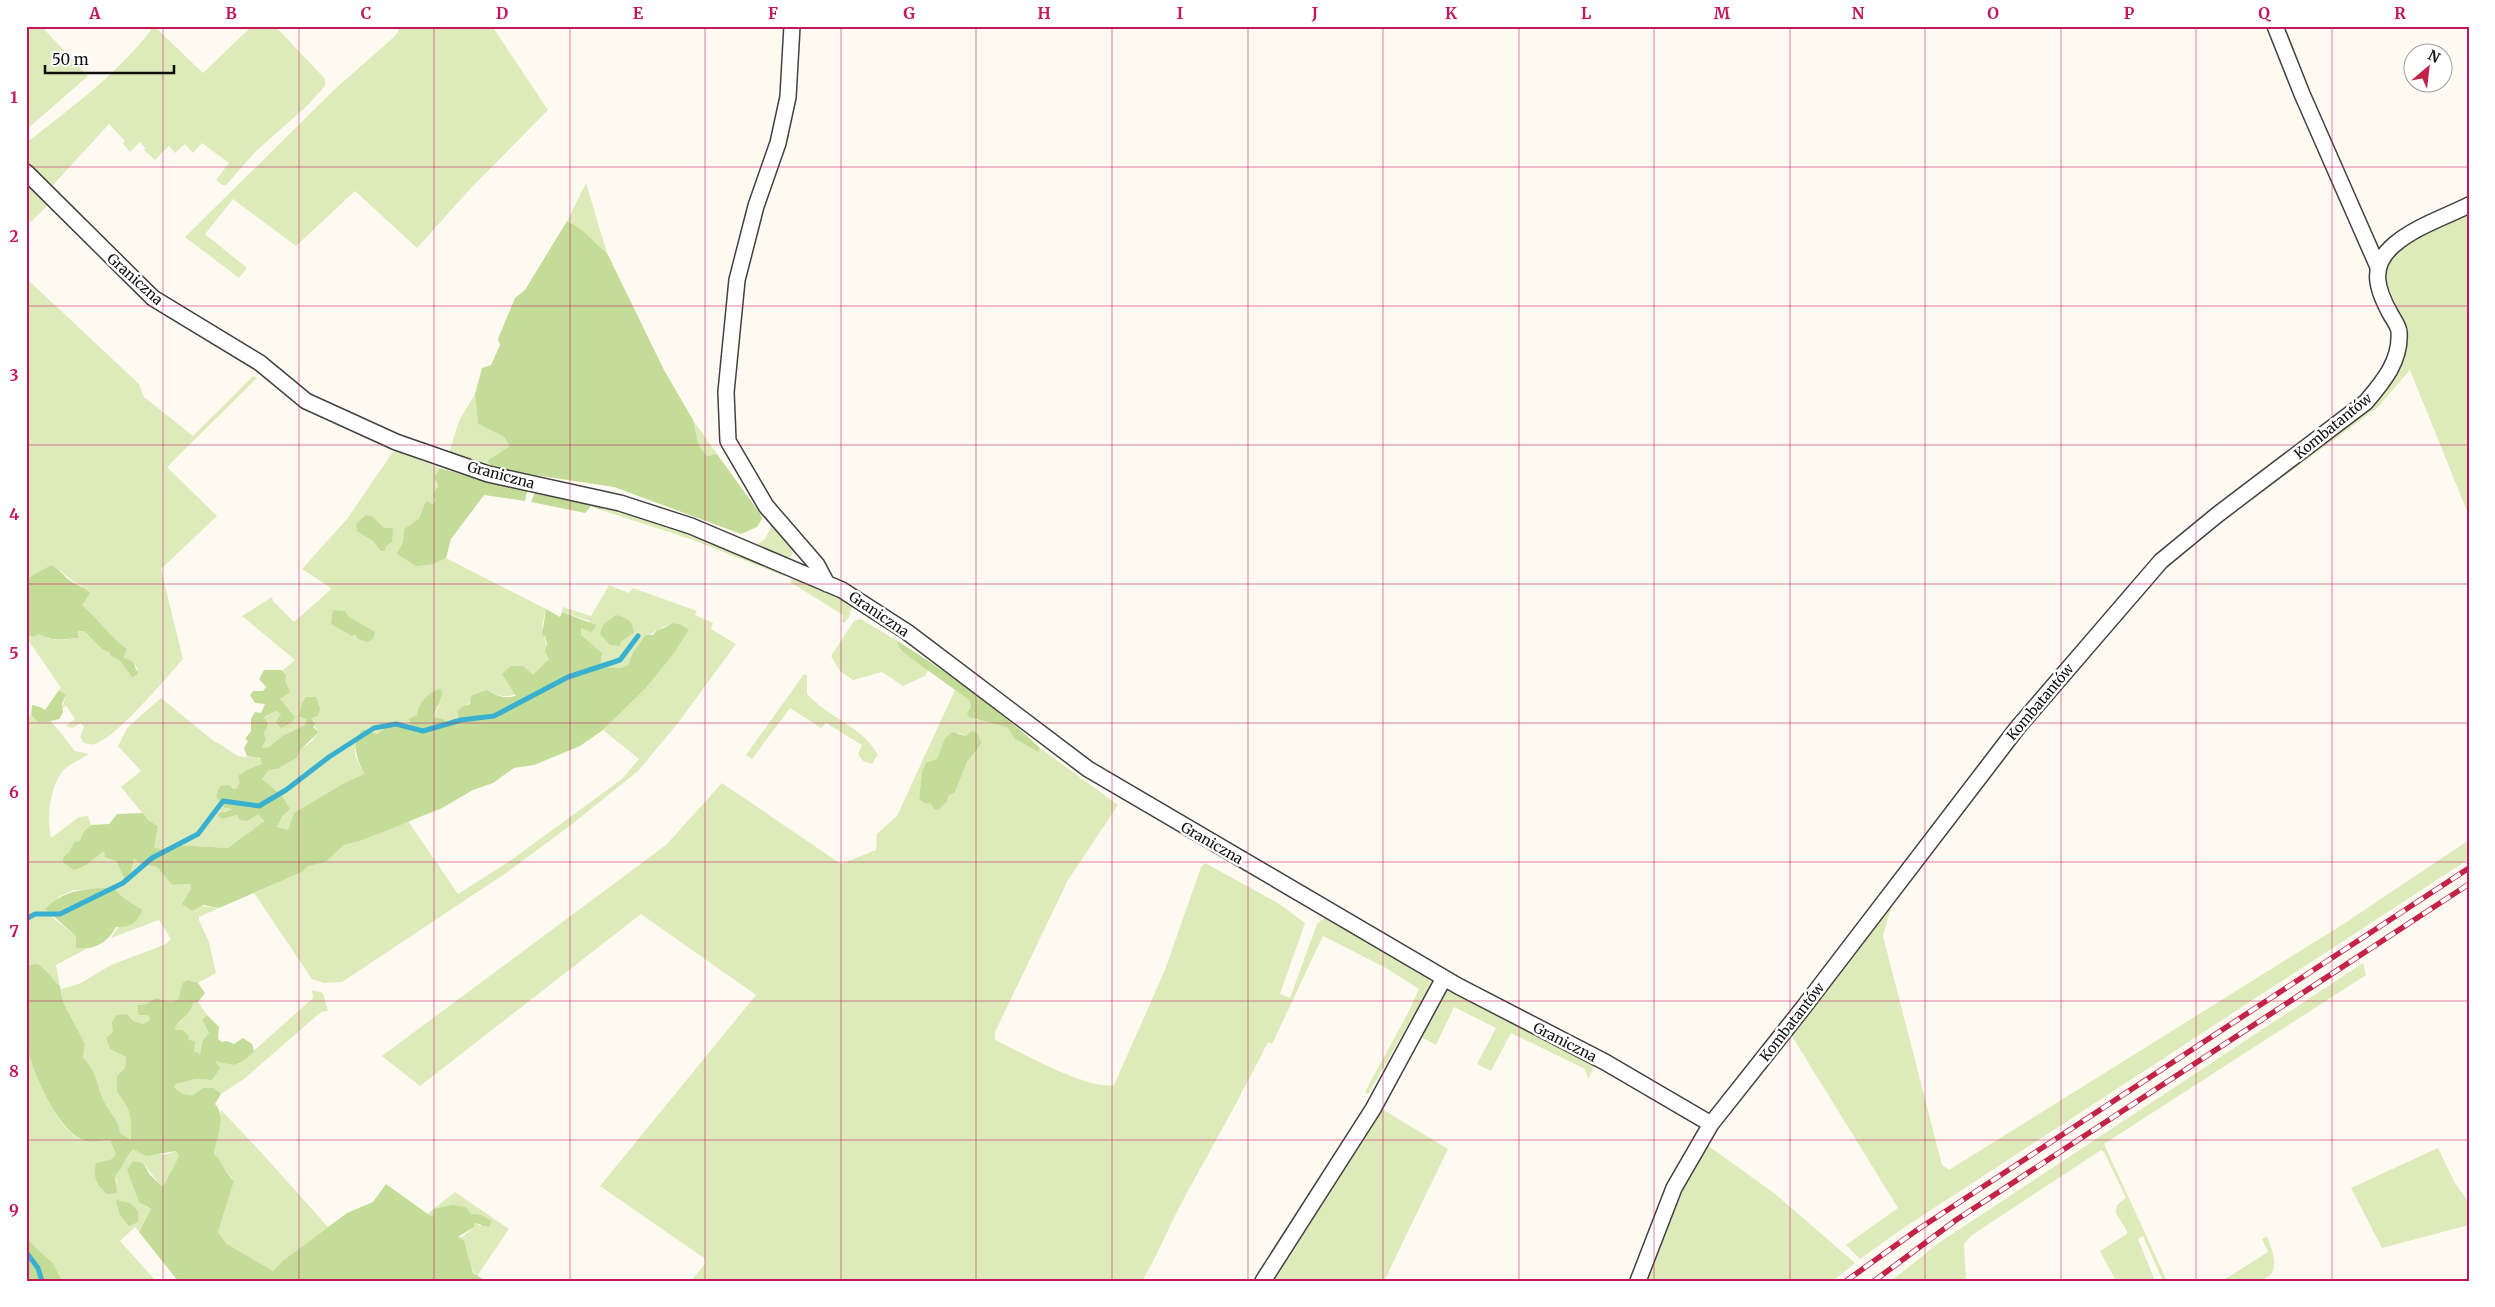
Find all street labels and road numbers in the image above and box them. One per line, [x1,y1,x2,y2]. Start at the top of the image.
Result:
street label: Graniczna [103,249,167,309]
street label: Kombatantów [2290,389,2376,463]
street label: Graniczna [465,457,537,493]
street label: Graniczna [845,587,913,641]
street label: Kombatantów [2003,660,2077,744]
street label: Graniczna [1178,818,1247,868]
street label: Kombatantów [1756,979,1828,1065]
street label: Graniczna [1530,1018,1600,1066]

